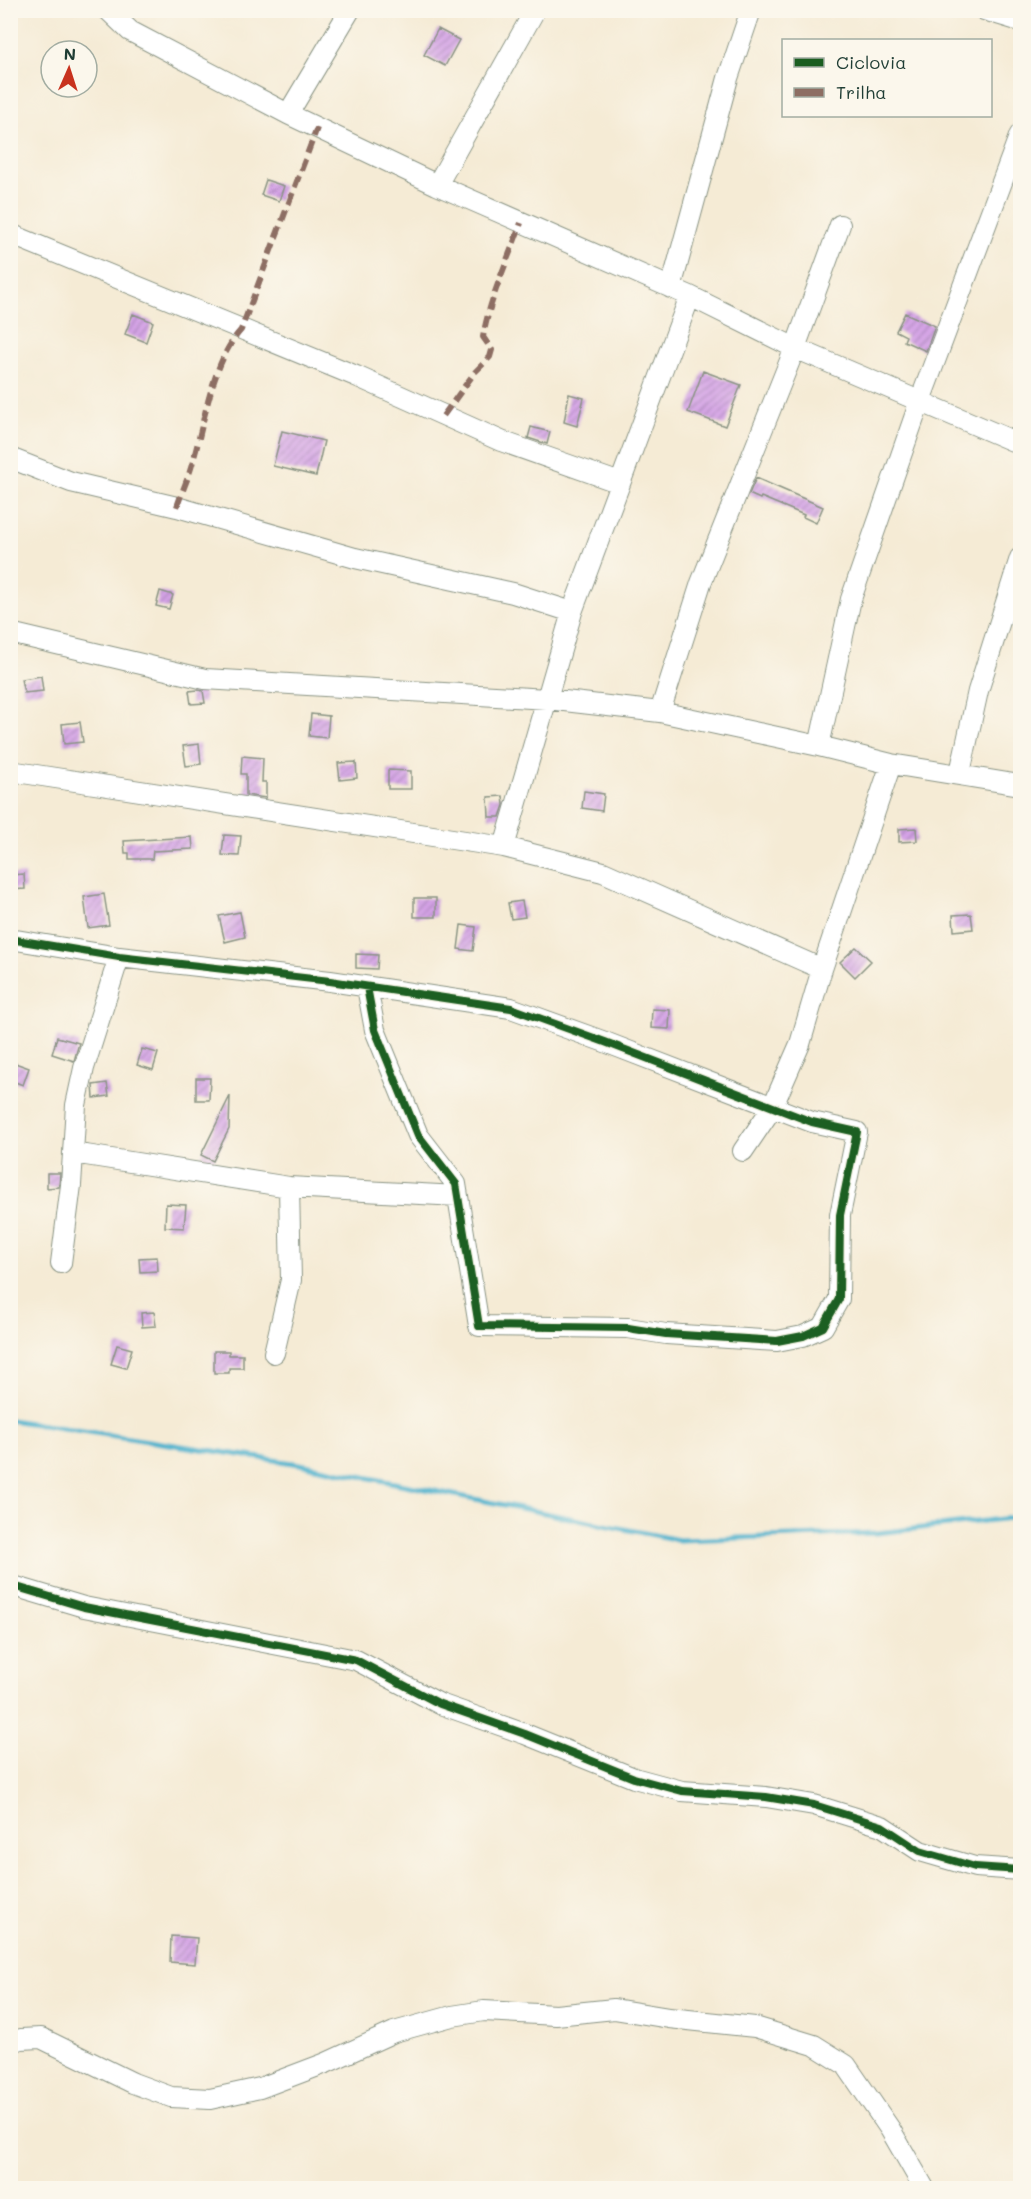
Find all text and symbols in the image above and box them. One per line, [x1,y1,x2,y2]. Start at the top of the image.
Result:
north arrow [39,39,99,99]
legend [782,39,992,117]
text: N [63,43,76,64]
text: Ciclovia [836,50,906,74]
text: Trilha [836,80,886,104]

